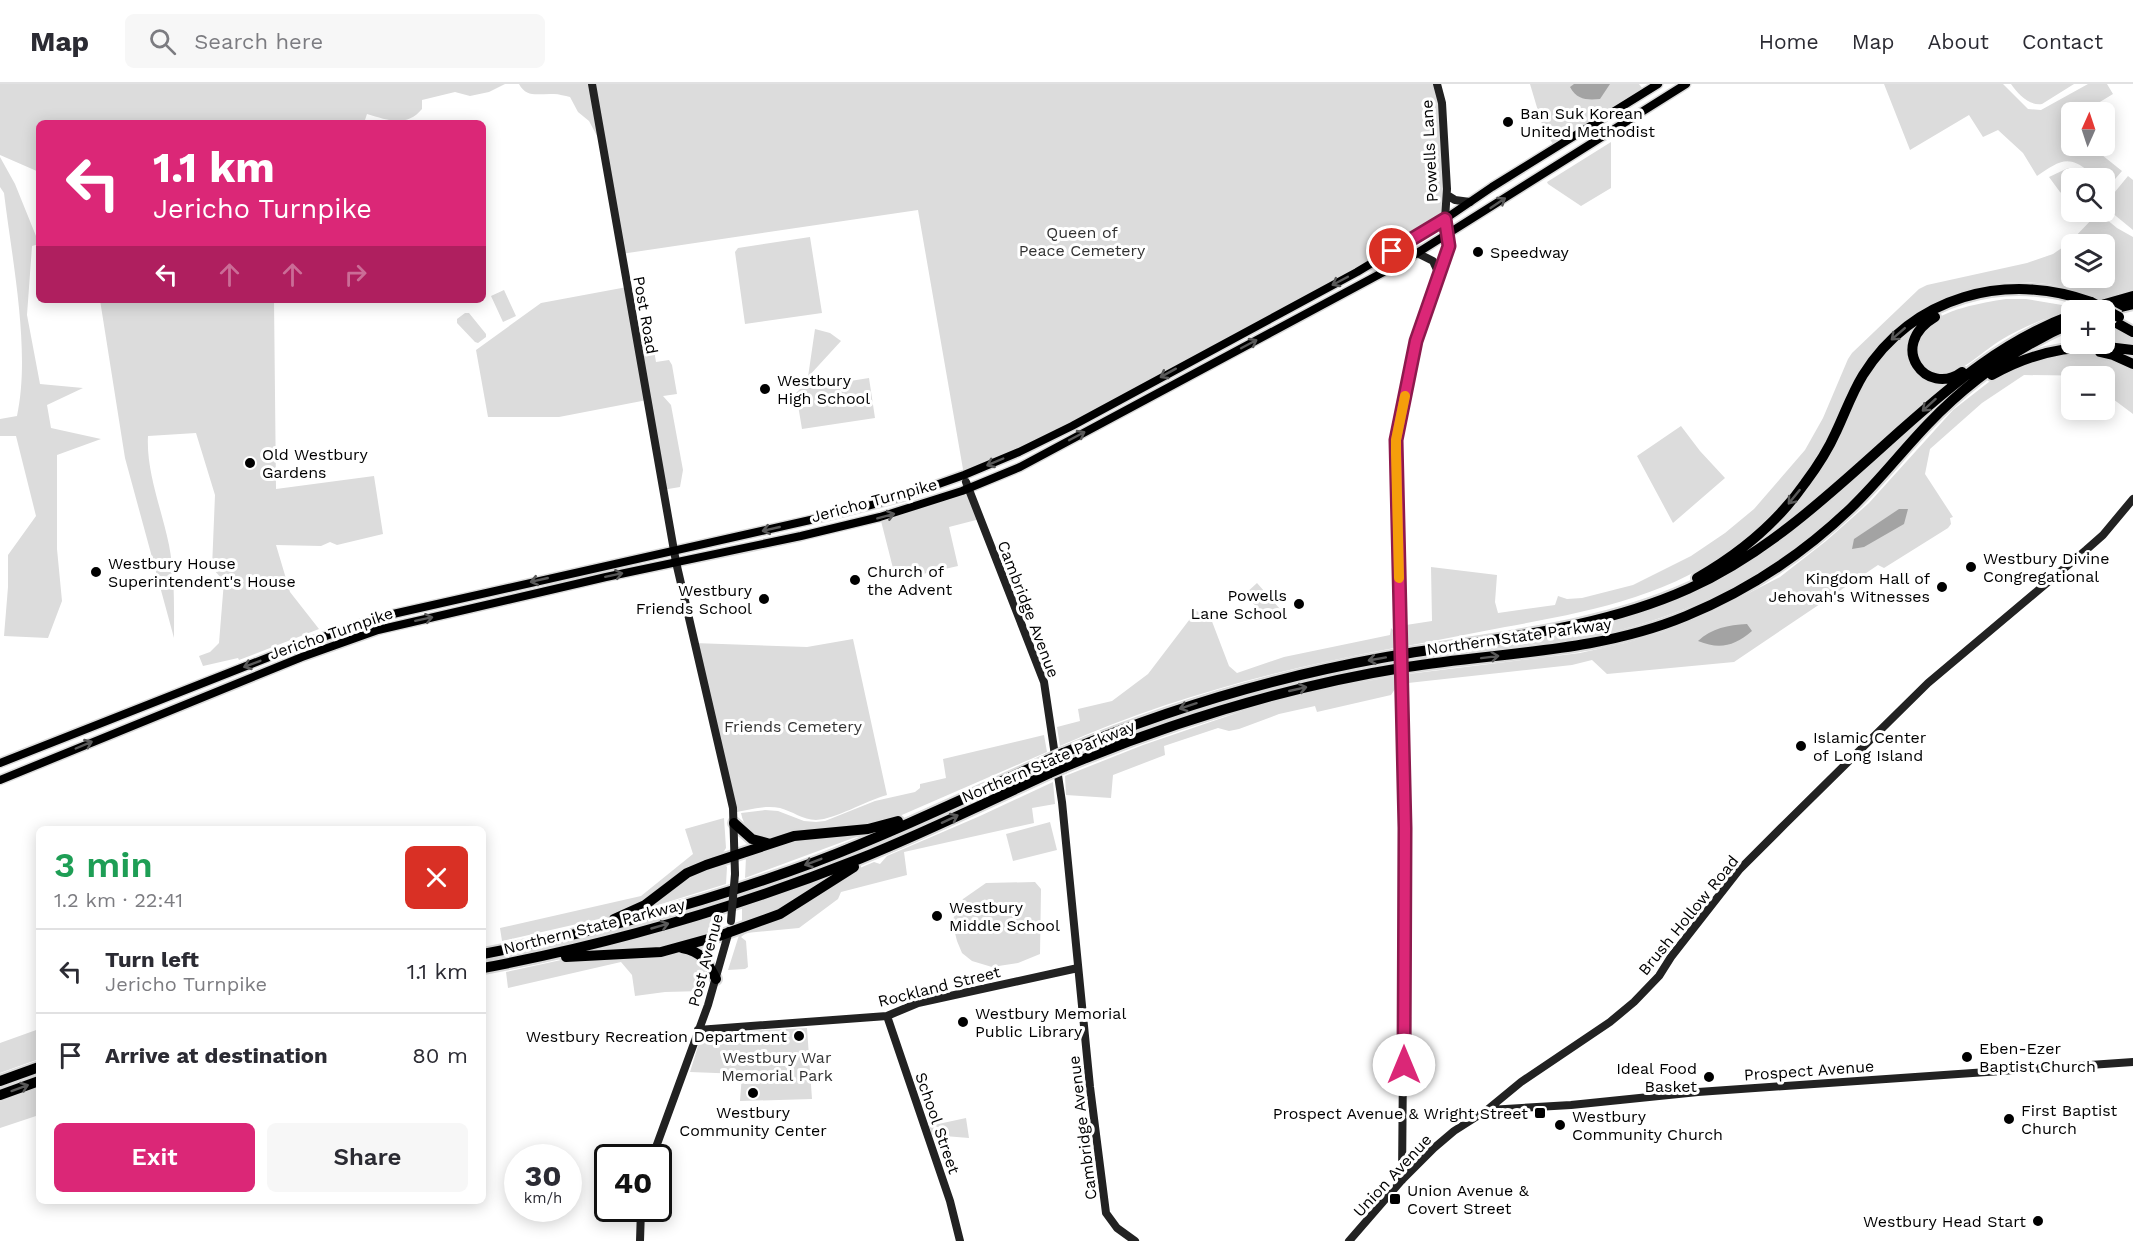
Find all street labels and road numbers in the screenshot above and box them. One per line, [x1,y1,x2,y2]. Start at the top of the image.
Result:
street label: Powells Lane [1417,99,1442,203]
street label: Post Road [629,275,662,356]
street label: Jericho Turnpike [809,475,939,526]
street label: Cambridge Avenue [994,538,1063,680]
street label: Jericho Turnpike [267,603,396,664]
street label: Northern State Parkway [1425,614,1613,659]
street label: Northern State Parkway [959,716,1138,807]
street label: Brush Hollow Road [1634,852,1743,979]
street label: Northern State Parkway [501,895,688,958]
street label: Post Avenue [684,911,727,1009]
street label: Rockland Street [876,962,1003,1011]
street label: Cambridge Avenue [1064,1055,1101,1201]
street label: Prospect Avenue [1743,1056,1875,1085]
street label: School Street [911,1070,964,1177]
street label: Union Avenue [1349,1130,1436,1221]

